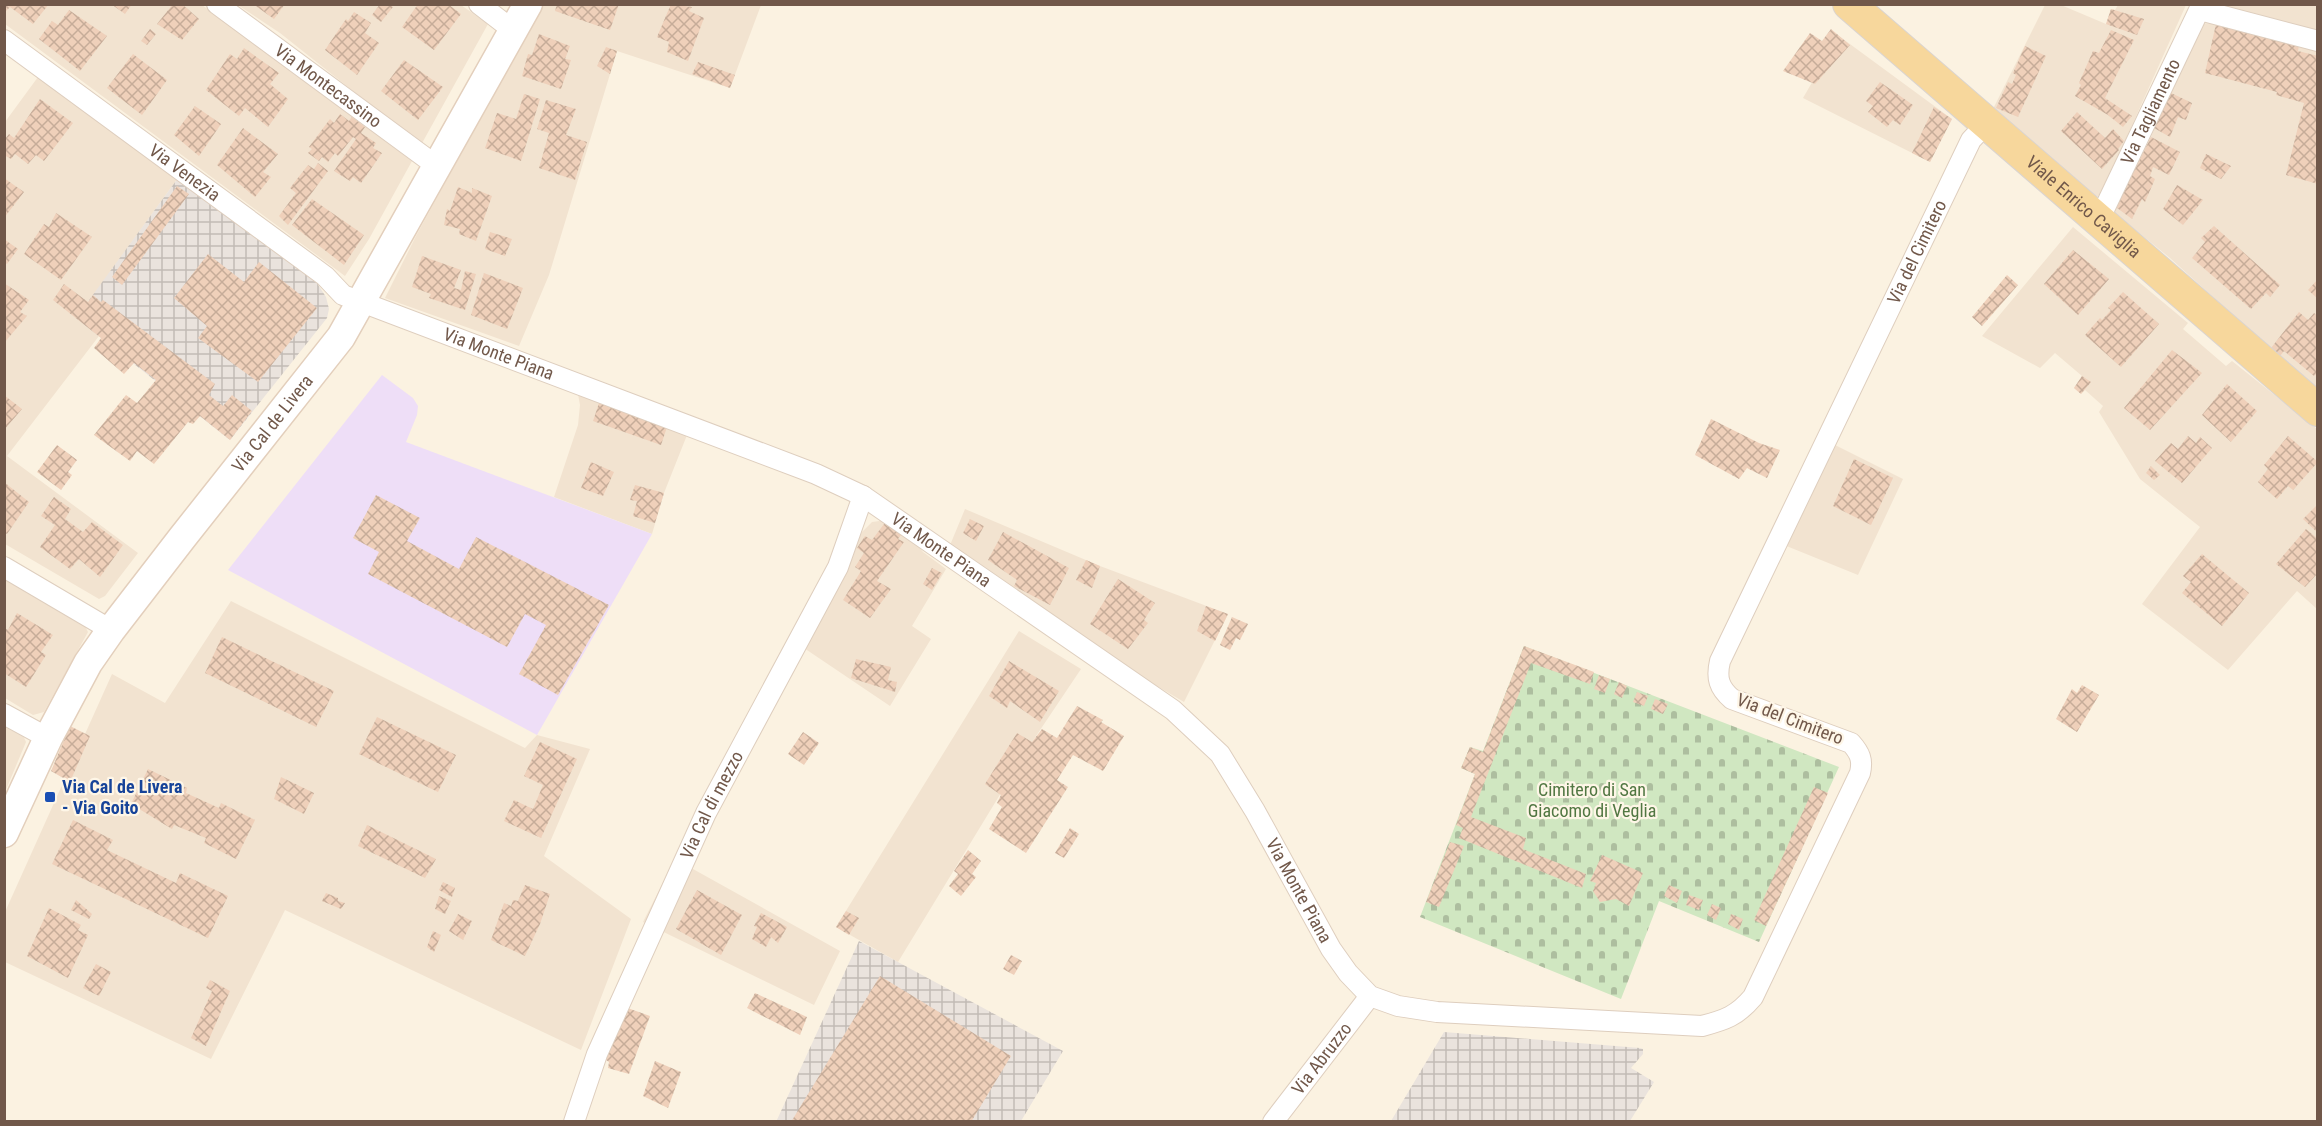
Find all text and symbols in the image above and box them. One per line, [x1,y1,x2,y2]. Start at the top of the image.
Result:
street label: Via Montecassino [271,39,386,132]
street label: Via Tagliamento [2116,55,2184,168]
street label: Via Venezia [145,139,224,205]
street label: Viale Enrico Caviglia [2022,151,2145,262]
street label: Via del Cimitero [1883,196,1951,307]
street label: Via Monte Piana [441,323,557,384]
street label: Via Cal de Livera [227,370,317,476]
street label: Via Monte Piana [887,508,995,591]
street label: Via del Cimitero [1734,689,1847,749]
street label: Via Cal di mezzo [676,747,747,862]
place label: Via Cal de Livera - Via Goito [62,776,183,818]
park label: Cimitero di San Giacomo di Veglia [1528,779,1656,821]
marker: Via Cal de Livera - Via Goito [43,790,57,804]
street label: Via Monte Piana [1262,834,1337,946]
street label: Via Abruzzo [1287,1018,1356,1098]

